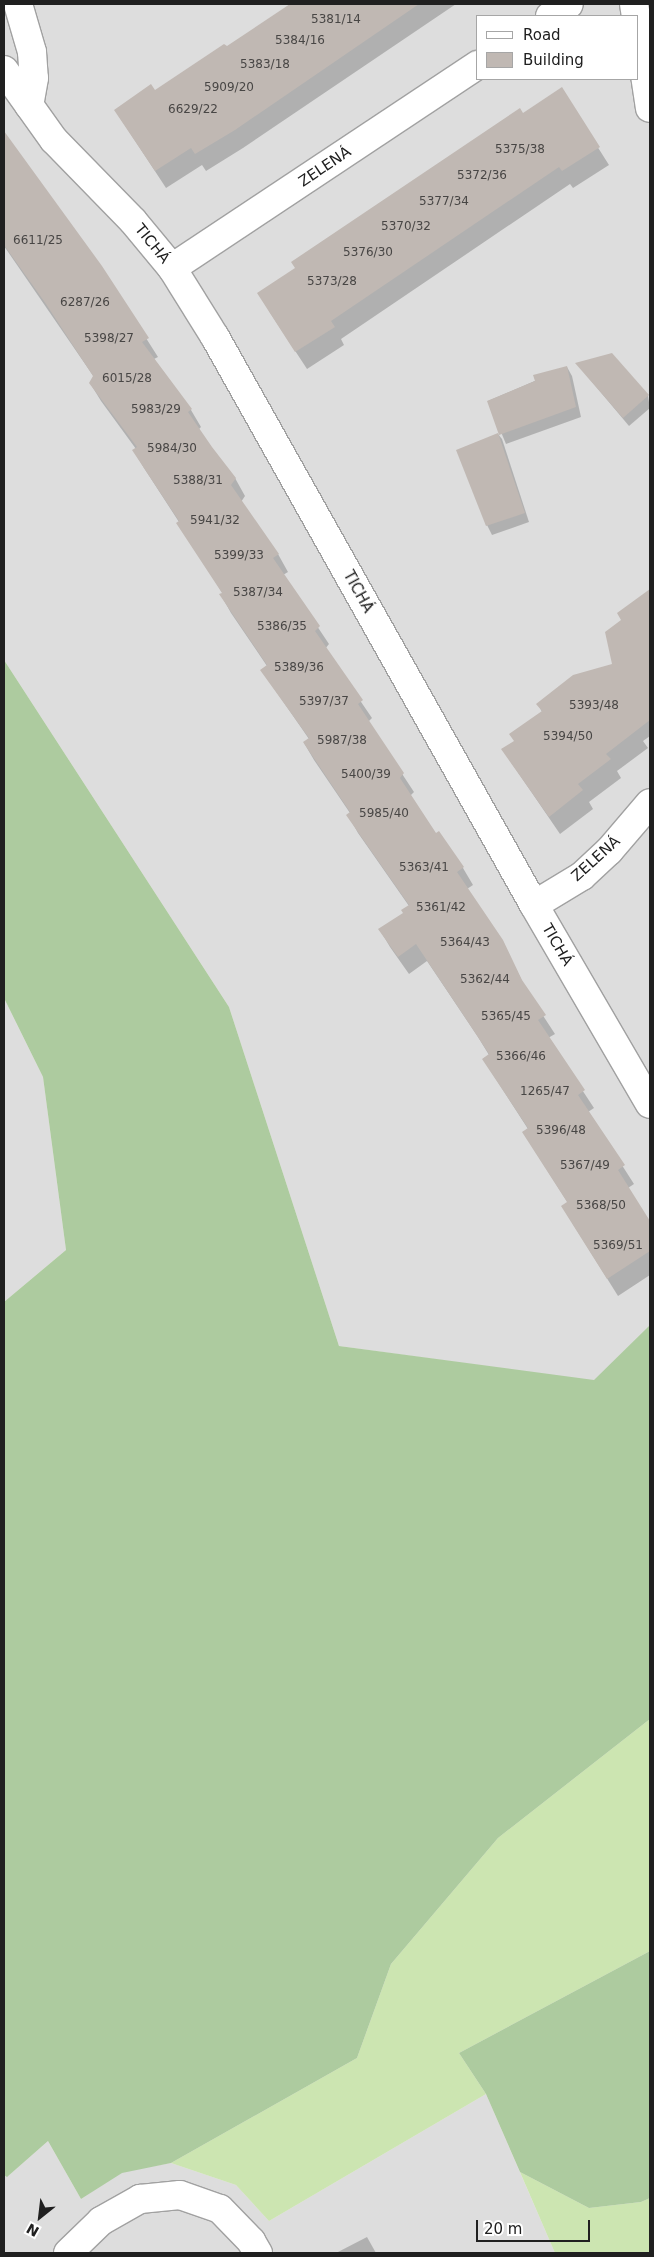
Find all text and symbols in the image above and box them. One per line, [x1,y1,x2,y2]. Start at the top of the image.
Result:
house number: 5381/14 [311,13,361,27]
legend [477,15,639,80]
text: Road [523,26,561,44]
house number: 5384/16 [275,34,325,48]
text: Building [523,51,584,69]
house number: 5383/18 [240,58,290,72]
house number: 5909/20 [204,81,254,95]
house number: 6629/22 [168,103,218,117]
street label: ZELENÁ [295,143,355,191]
house number: 5375/38 [495,143,545,157]
house number: 5372/36 [457,169,507,183]
house number: 5377/34 [419,195,469,209]
house number: 5370/32 [381,220,431,234]
street label: TICHÁ [131,221,173,267]
house number: 6611/25 [13,234,63,248]
house number: 5376/30 [343,246,393,260]
house number: 5373/28 [307,275,357,289]
house number: 6287/26 [60,296,110,310]
house number: 5398/27 [84,332,134,346]
house number: 6015/28 [102,372,152,386]
house number: 5983/29 [131,403,181,417]
house number: 5984/30 [147,442,197,456]
house number: 5388/31 [173,474,223,488]
house number: 5941/32 [190,514,240,528]
house number: 5399/33 [214,549,264,563]
street label: TICHÁ [339,568,377,616]
house number: 5387/34 [233,586,283,600]
house number: 5386/35 [257,620,307,634]
house number: 5389/36 [274,661,324,675]
house number: 5397/37 [299,695,349,709]
house number: 5393/48 [569,699,619,713]
house number: 5394/50 [543,730,593,744]
house number: 5987/38 [317,734,367,748]
house number: 5400/39 [341,768,391,782]
house number: 5985/40 [359,807,409,821]
street label: ZELENÁ [568,833,624,885]
house number: 5363/41 [399,861,449,875]
house number: 5361/42 [416,901,466,915]
street label: TICHÁ [538,921,576,969]
house number: 5364/43 [440,936,490,950]
house number: 5362/44 [460,973,510,987]
house number: 5365/45 [481,1010,531,1024]
house number: 5366/46 [496,1050,546,1064]
house number: 1265/47 [520,1085,570,1099]
house number: 5396/48 [536,1124,586,1138]
house number: 5367/49 [560,1159,610,1173]
house number: 5368/50 [576,1199,626,1213]
house number: 5369/51 [593,1239,643,1253]
north arrow [15,2192,65,2242]
scale bar [479,2210,593,2242]
text: N [24,2220,42,2240]
text: 20 m [484,2220,522,2238]

